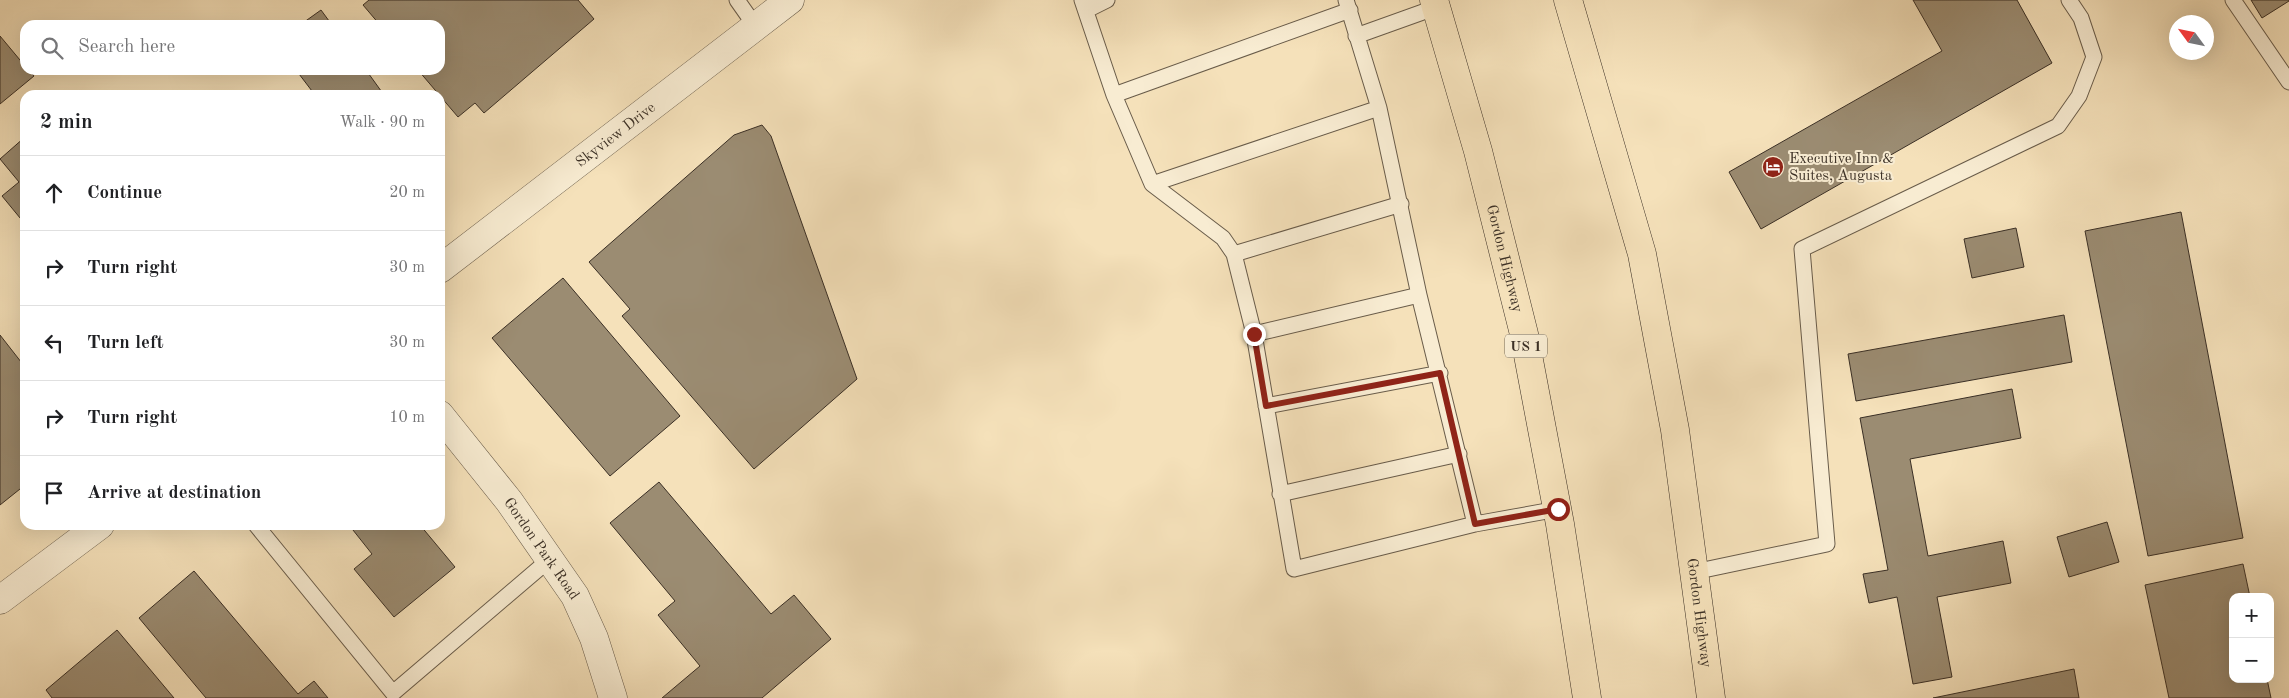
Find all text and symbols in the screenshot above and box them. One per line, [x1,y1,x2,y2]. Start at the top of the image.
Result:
north arrow [2169,15,2214,60]
search box [20,20,445,75]
icon: search [38,34,66,62]
text: Search here [78,38,175,57]
street label: Skyview Drive [574,100,659,171]
text: 2 min [40,112,93,133]
text: Walk · 90 m [339,115,425,131]
place label: Executive Inn & Suites, Augusta [1789,152,1894,184]
hotel icon: Executive Inn & Suites, Augusta [1761,155,1785,179]
icon: ahead [40,179,68,207]
text: Continue [87,184,162,203]
text: 20 m [389,185,425,201]
street label: Gordon Highway [1483,203,1524,314]
icon: right [40,254,68,282]
text: Turn right [87,259,177,278]
text: 30 m [389,260,425,276]
route end [1243,323,1266,346]
icon: left [40,329,68,357]
text: Turn left [87,334,164,353]
road number: US 1 [1505,334,1547,358]
text: 30 m [389,335,425,351]
icon: right [40,404,68,432]
text: Turn right [87,409,177,428]
text: 10 m [389,410,425,426]
icon: arrive [40,479,68,507]
text: Arrive at destination [87,484,261,503]
street label: Gordon Park Road [500,495,581,603]
route start [1547,498,1570,521]
street label: Gordon Highway [1683,557,1713,669]
map controls [2229,593,2274,683]
button: + [2229,593,2274,638]
button: − [2229,638,2274,683]

